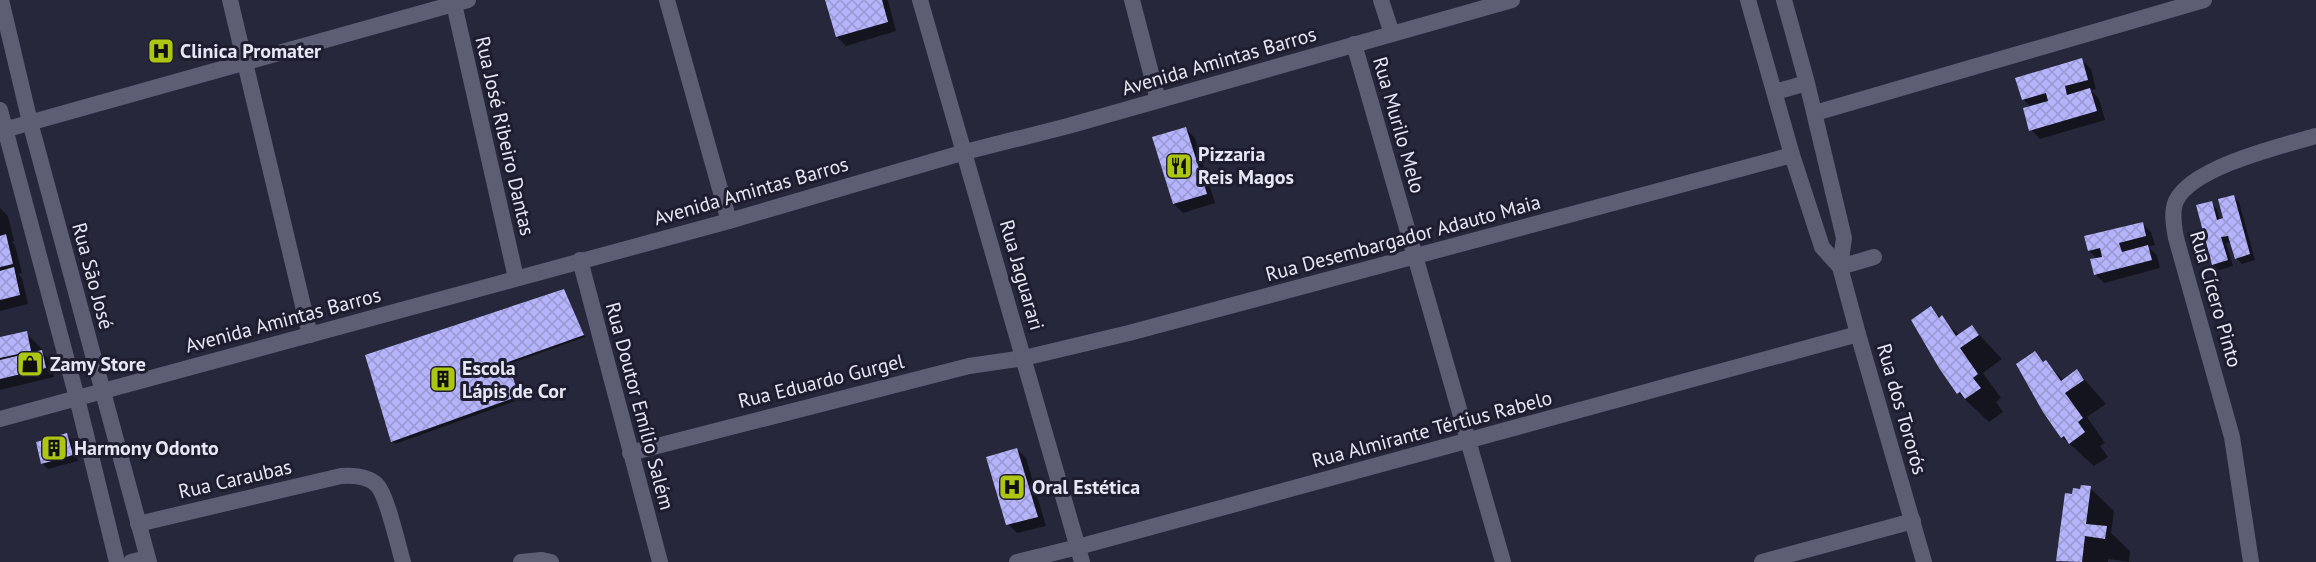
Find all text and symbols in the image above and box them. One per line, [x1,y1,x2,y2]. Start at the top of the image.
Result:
street label: Avenida Amintas Barros [1119,21,1319,101]
street label: Rua José Ribeiro Dantas [469,34,541,238]
hospital icon: Clinica Promater [146,36,176,66]
place label: Clinica Promater [180,38,321,64]
street label: Rua Murilo Melo [1367,54,1431,196]
place label: Pizzaria Reis Magos [1198,141,1294,190]
street label: Avenida Amintas Barros [651,151,851,231]
restaurant icon: Pizzaria Reis Magos [1164,151,1194,181]
street label: Rua Desembargador Adauto Maia [1263,189,1543,287]
street label: Rua Jaguarari [994,217,1050,333]
street label: Rua São José [66,220,120,332]
street label: Rua Cícero Pinto [2184,228,2248,370]
street label: Avenida Amintas Barros [182,281,384,359]
street label: Rua Doutor Emílio Salém [600,299,680,513]
street label: Rua dos Tororós [1871,340,1933,478]
street label: Rua Eduardo Gurgel [735,348,907,414]
shop icon: Zamy Store [15,349,45,379]
place label: Zamy Store [50,351,146,377]
place label: Escola Lápis de Cor [462,355,566,404]
building icon: Escola Lápis de Cor [428,364,458,394]
street label: Rua Almirante Tértius Rabelo [1309,384,1555,474]
building icon: Harmony Odonto [39,433,69,463]
place label: Harmony Odonto [74,435,219,461]
street label: Rua Caraubas [176,453,294,505]
hospital icon: Oral Estética [997,472,1027,502]
place label: Oral Estética [1032,474,1140,500]

